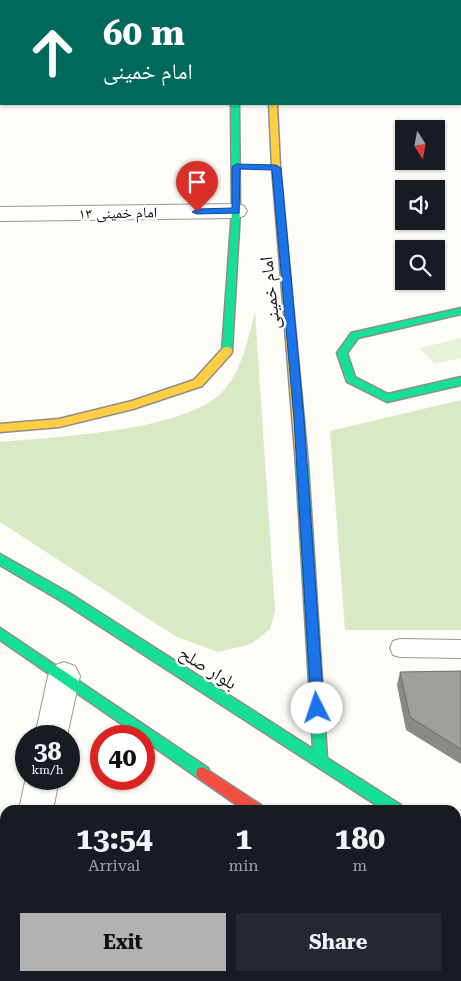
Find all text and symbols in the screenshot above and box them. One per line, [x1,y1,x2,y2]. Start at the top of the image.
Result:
text: 60 m [103,13,185,54]
icon: ahead [20,20,85,85]
text: امام خمینی [103,59,193,84]
north arrow [395,120,445,170]
map controls [395,120,445,290]
pin [176,161,218,212]
icon: arrive [183,168,211,196]
button: sound [395,180,445,230]
street label: امام خمینی ۱۳ [79,203,157,224]
button: search [395,240,445,290]
street label: امام خمینی [255,255,286,331]
street label: بلوار صلح [174,642,241,695]
position arrow [290,681,342,733]
speed limit sign: 40 [90,725,155,790]
text: 38 [33,737,62,766]
text: km/h [31,763,64,777]
text: 13:54 [76,821,153,856]
text: 1 [235,821,252,856]
text: 180 [335,821,385,856]
text: Arrival [88,856,140,875]
text: min [229,856,259,875]
text: m [352,856,367,875]
button: Exit [20,913,226,971]
button: Share [236,913,441,971]

